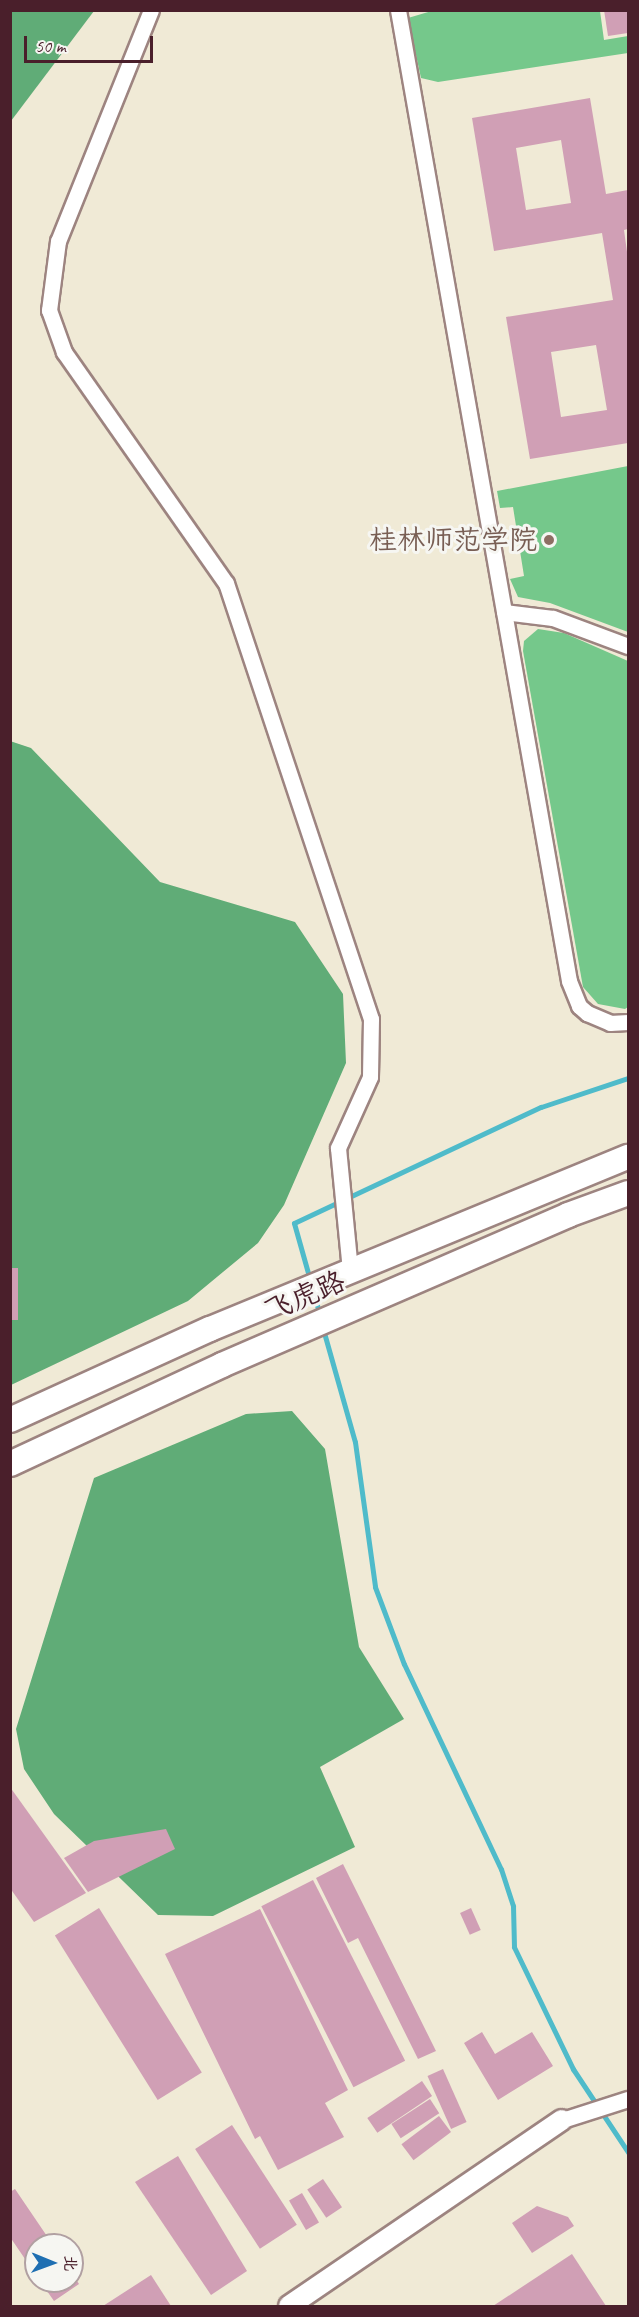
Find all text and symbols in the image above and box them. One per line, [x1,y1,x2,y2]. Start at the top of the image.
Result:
scale bar [27,24,156,62]
text: 50 m [35,35,66,57]
place label: 桂林师范学院 [369,523,537,557]
marker: 桂林师范学院 [542,533,556,547]
street label: 飞虎路 [260,1264,350,1328]
north arrow [24,2233,84,2293]
text: 北 [60,2255,80,2271]

